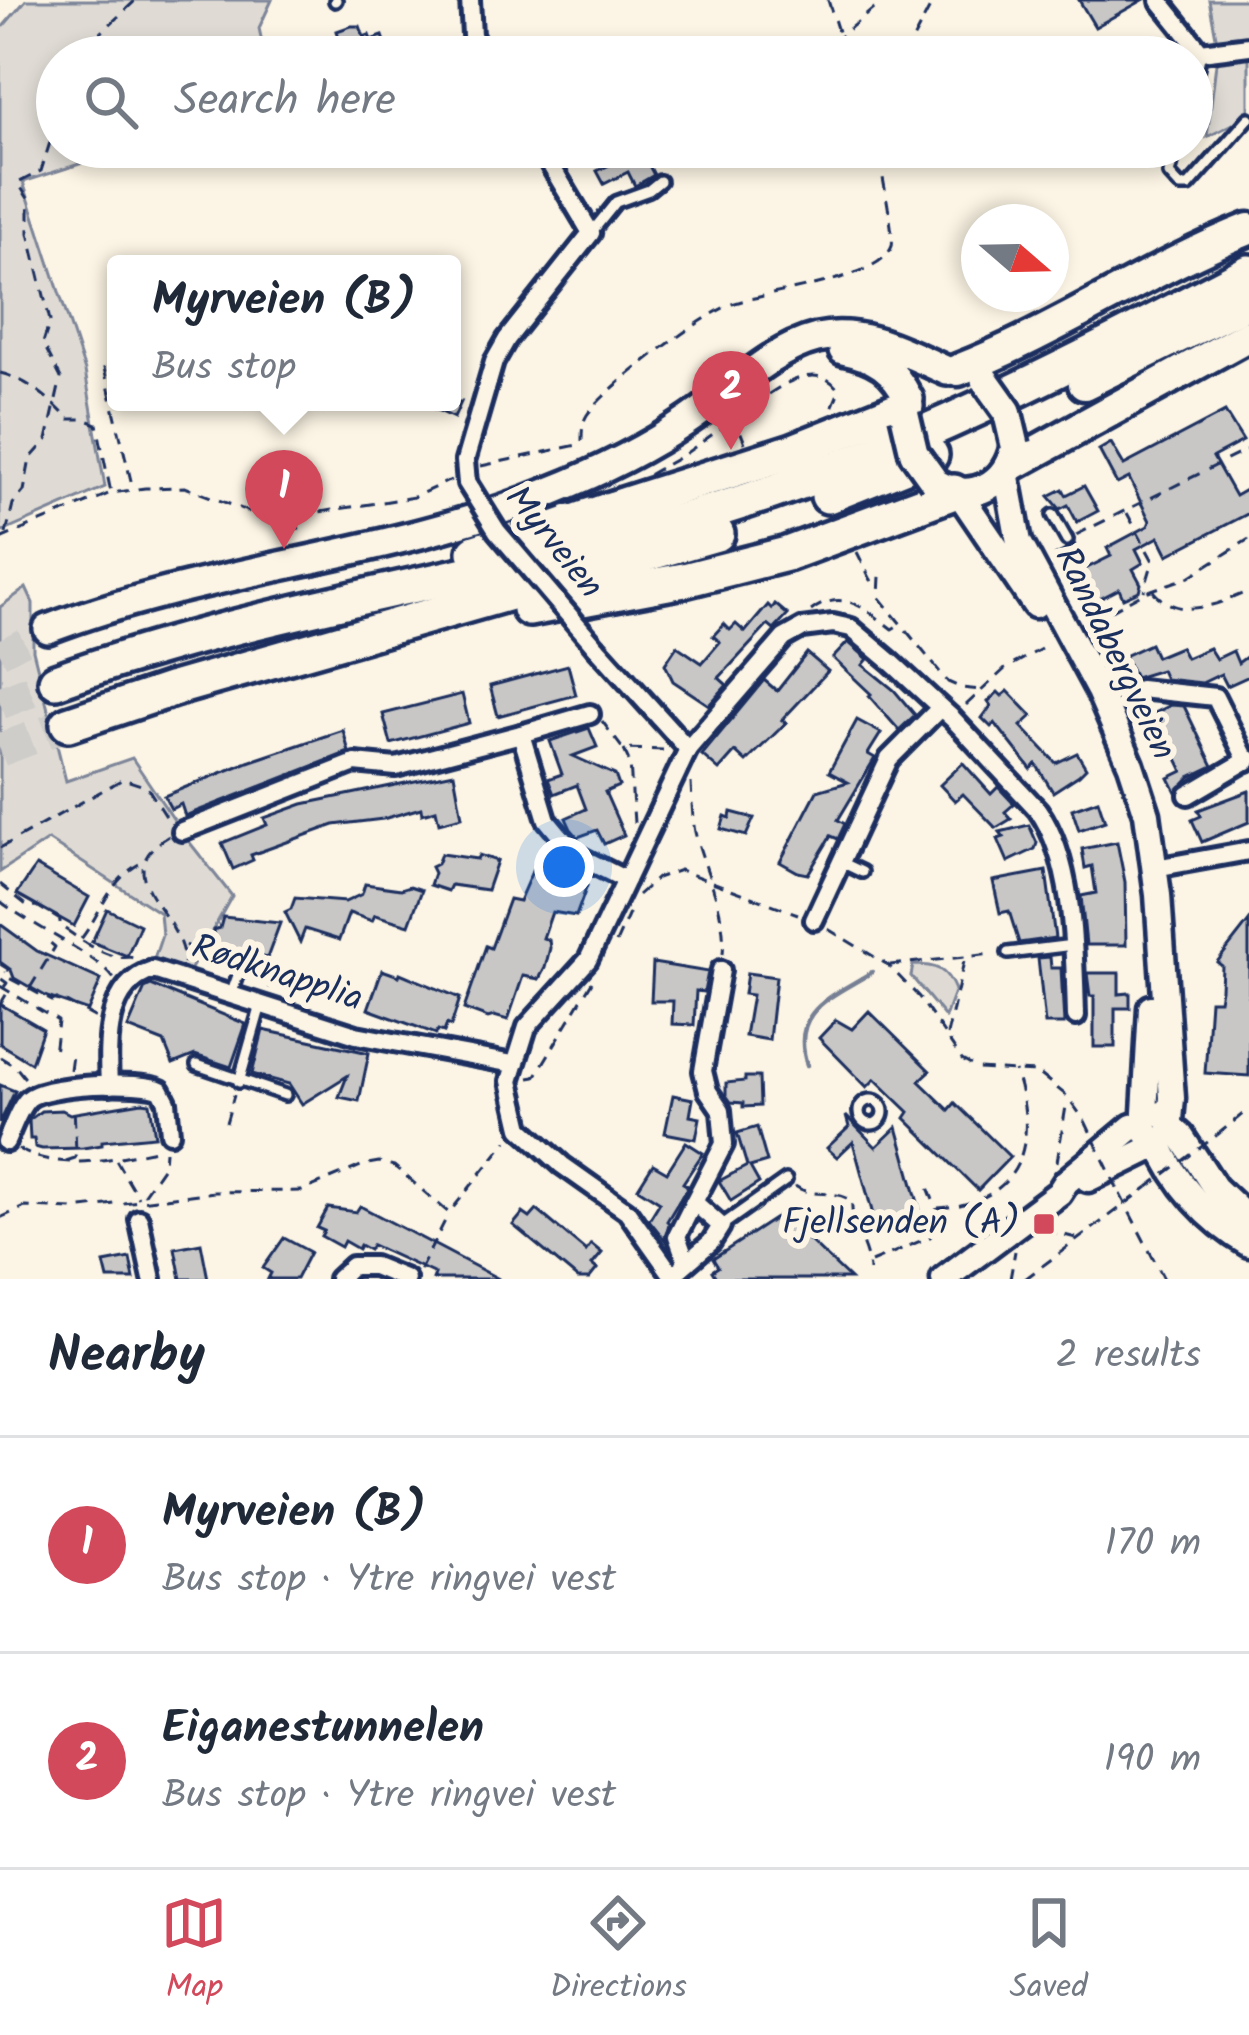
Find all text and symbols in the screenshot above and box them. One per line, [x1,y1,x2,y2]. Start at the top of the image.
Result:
search box [36,36,1213,168]
text: Search here [174,66,396,138]
icon: search [78,69,144,135]
north arrow [961,204,1069,312]
popup [107,255,461,411]
text: Myrveien (B) [152,266,416,338]
text: Bus stop [152,338,296,400]
pin: 2 [692,351,770,450]
pin: 1 [245,450,323,549]
street label: Myrveien [489,474,617,612]
street label: Randabergveien [1038,538,1190,770]
your location [534,837,594,897]
street label: Rødknapplia [184,920,370,1028]
place label: Fjellsenden (A) [782,1196,1020,1253]
marker: Fjellsenden (A) [1031,1211,1057,1237]
text: Nearby [48,1317,205,1398]
text: 2 results [1056,1326,1201,1388]
text: Myrveien (B) [162,1478,426,1550]
text: 1 [81,1514,93,1576]
text: 170 m [1105,1514,1201,1576]
text: Bus stop · Ytre ringvei vest [162,1550,616,1612]
text: Eiganestunnelen [162,1694,484,1766]
text: 2 [76,1730,98,1792]
text: 190 m [1104,1730,1201,1792]
text: Bus stop · Ytre ringvei vest [162,1766,616,1828]
tab: Map [161,1890,227,2015]
tab: Directions [550,1890,687,2015]
tab: Saved [1009,1890,1088,2015]

